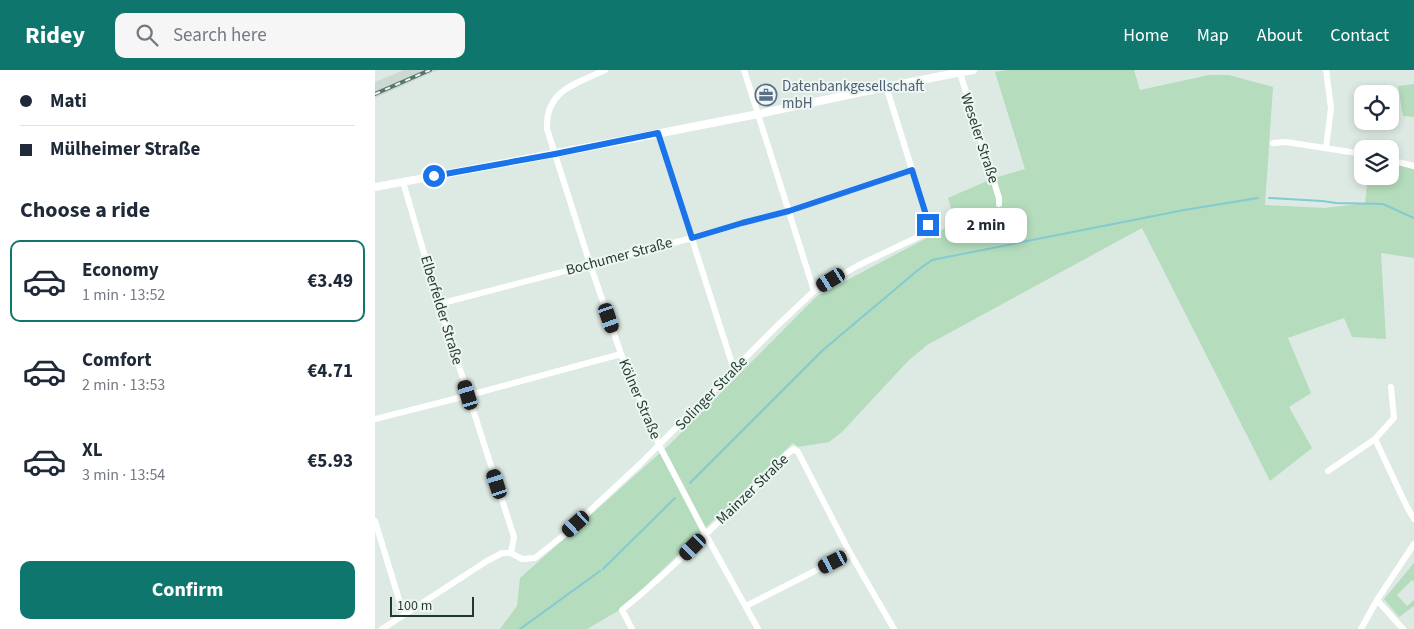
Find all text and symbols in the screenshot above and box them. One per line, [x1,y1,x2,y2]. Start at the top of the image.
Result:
search box [115,13,465,58]
text: Ridey [25,18,85,53]
icon: search [133,21,161,49]
text: Search here [173,22,267,49]
text: Home [1123,23,1169,48]
text: Map [1197,23,1229,48]
text: About [1257,23,1302,48]
text: Contact [1330,23,1389,48]
place label: Datenbankgesellschaft mbH [782,76,924,114]
office icon: Datenbankgesellschaft mbH [754,83,778,107]
map controls [1354,85,1399,185]
button: locate [1354,85,1399,130]
text: Mati [50,88,87,115]
street label: Weseler Straße [955,90,1004,186]
text: Mülheimer Straße [50,136,200,163]
button: layers [1354,140,1399,185]
route start [423,165,445,187]
text: Choose a ride [20,194,150,226]
callout: 2 min [945,208,1028,242]
route end [917,214,939,236]
text: 2 min [967,214,1005,236]
street label: Bochumer Straße [564,232,675,281]
street label: Elberfelder Straße [415,253,468,367]
text: Economy [82,257,159,284]
icon: car [22,259,67,304]
car [814,266,847,294]
text: €3.49 [307,268,353,295]
text: 1 min · 13:52 [82,284,165,306]
car [597,301,620,335]
text: Comfort [82,347,152,374]
icon: car [22,349,67,394]
street label: Solinger Straße [670,351,752,435]
street label: Kölner Straße [613,356,666,443]
text: €4.71 [307,358,353,385]
text: 2 min · 13:53 [82,374,165,396]
car [456,378,479,412]
text: XL [82,437,103,464]
icon: car [22,439,67,484]
text: €5.93 [307,448,353,475]
street label: Mainzer Straße [711,449,793,529]
text: 3 min · 13:54 [82,464,165,486]
car [485,467,508,501]
car [559,508,592,540]
car [677,531,708,563]
car [816,549,849,575]
button: Confirm [20,561,355,619]
scale bar [390,594,474,617]
text: 100 m [397,596,432,616]

